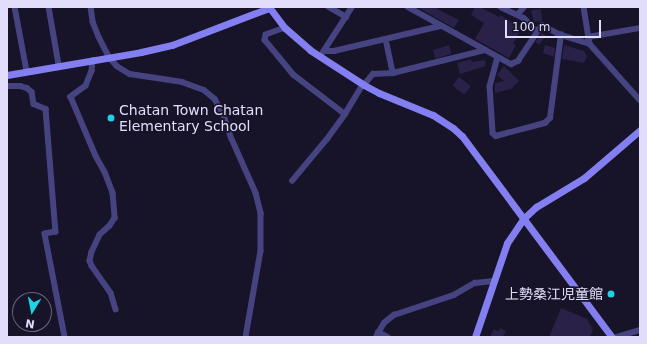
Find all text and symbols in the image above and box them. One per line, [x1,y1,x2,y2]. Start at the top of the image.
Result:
scale bar [507,12,603,38]
text: 100 m [512,20,550,34]
place label: Chatan Town Chatan Elementary School [119,102,263,134]
marker: Chatan Town Chatan Elementary School [106,113,116,123]
place label: 上勢桑江児童館 [505,286,603,302]
marker: 上勢桑江児童館 [606,289,616,299]
north arrow [12,292,52,332]
text: N [24,316,36,331]

